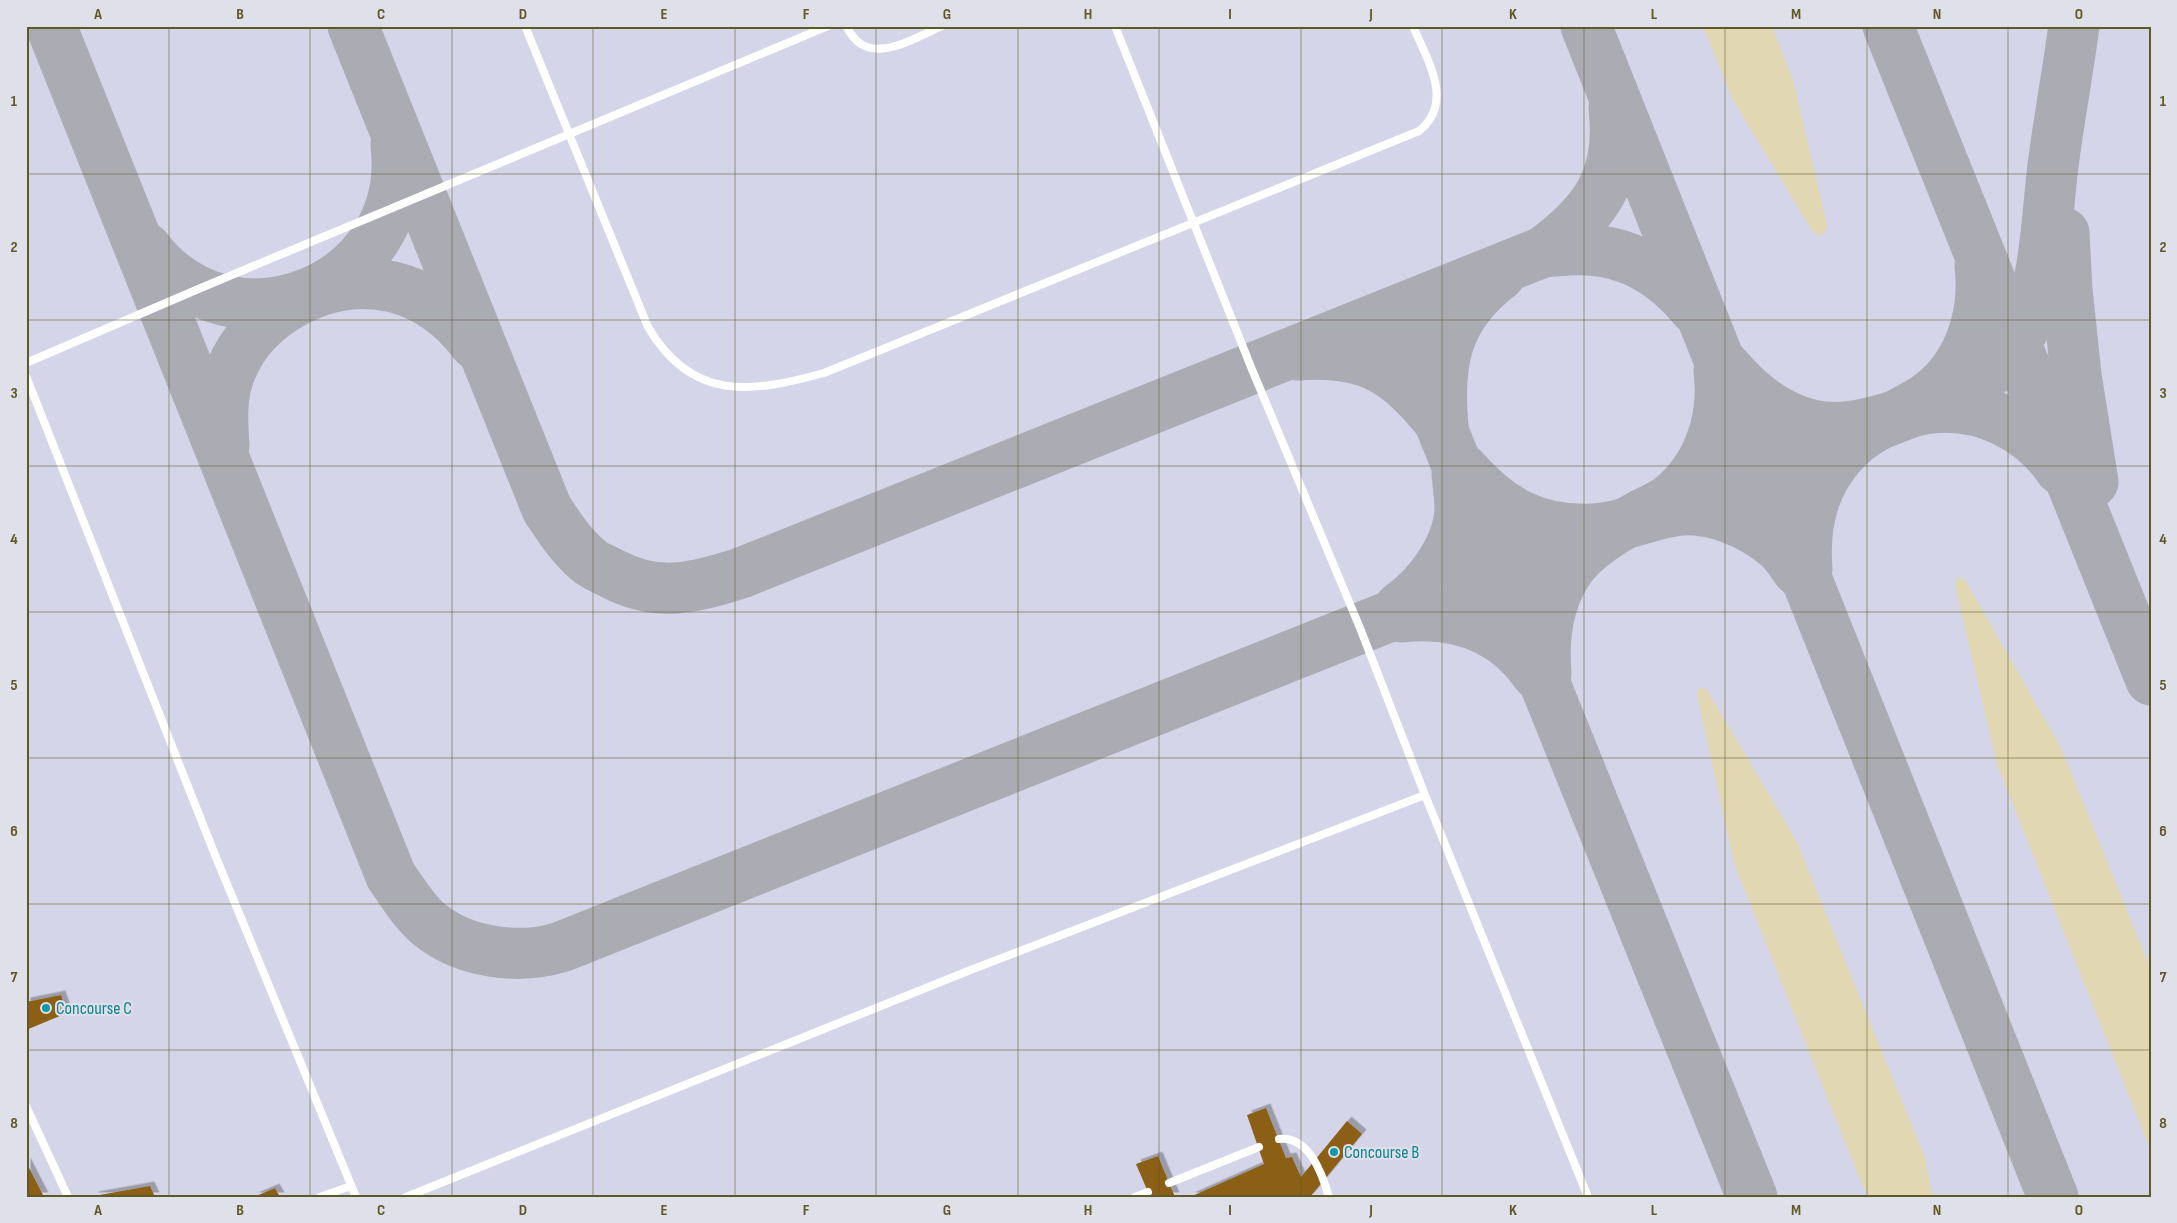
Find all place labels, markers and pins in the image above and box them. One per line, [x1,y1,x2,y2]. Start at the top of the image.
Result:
place label: Concourse C [56,998,132,1019]
marker: Concourse C [40,1002,52,1014]
place label: Concourse B [1344,1142,1419,1163]
marker: Concourse B [1328,1146,1340,1158]

